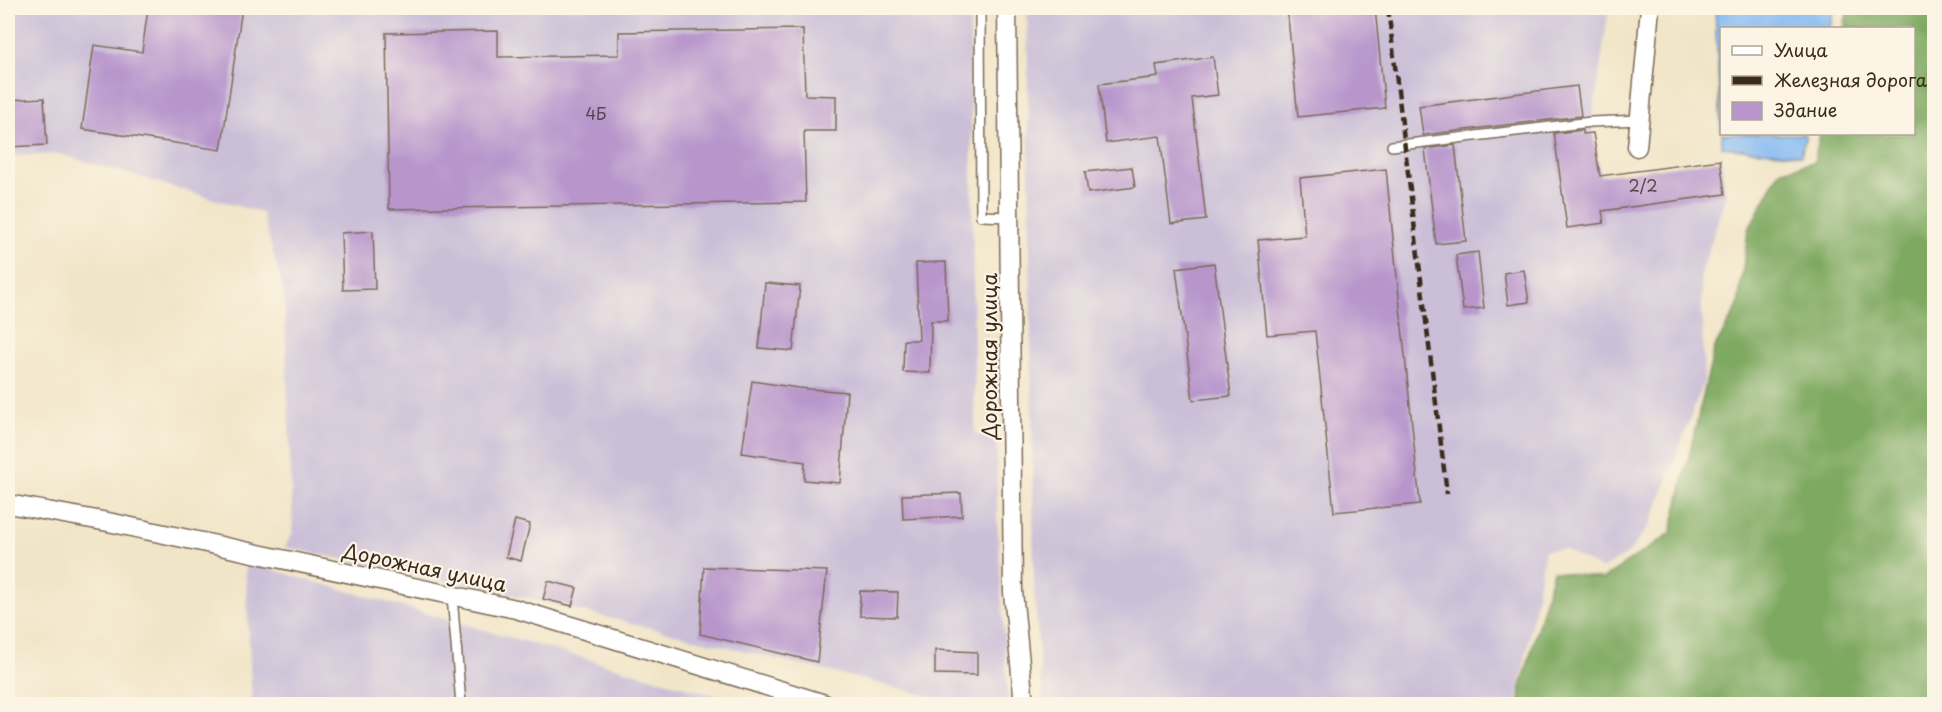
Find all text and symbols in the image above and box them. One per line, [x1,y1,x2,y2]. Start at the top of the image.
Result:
legend [1720,27,1915,135]
text: Улица [1774,36,1828,63]
text: Железная дорога [1774,66,1928,93]
text: Здание [1774,96,1837,123]
house number: 4Б [586,101,607,125]
house number: 2/2 [1628,173,1658,197]
street label: Дорожная улица [974,272,1004,440]
street label: Дорожная улица [340,535,510,599]

